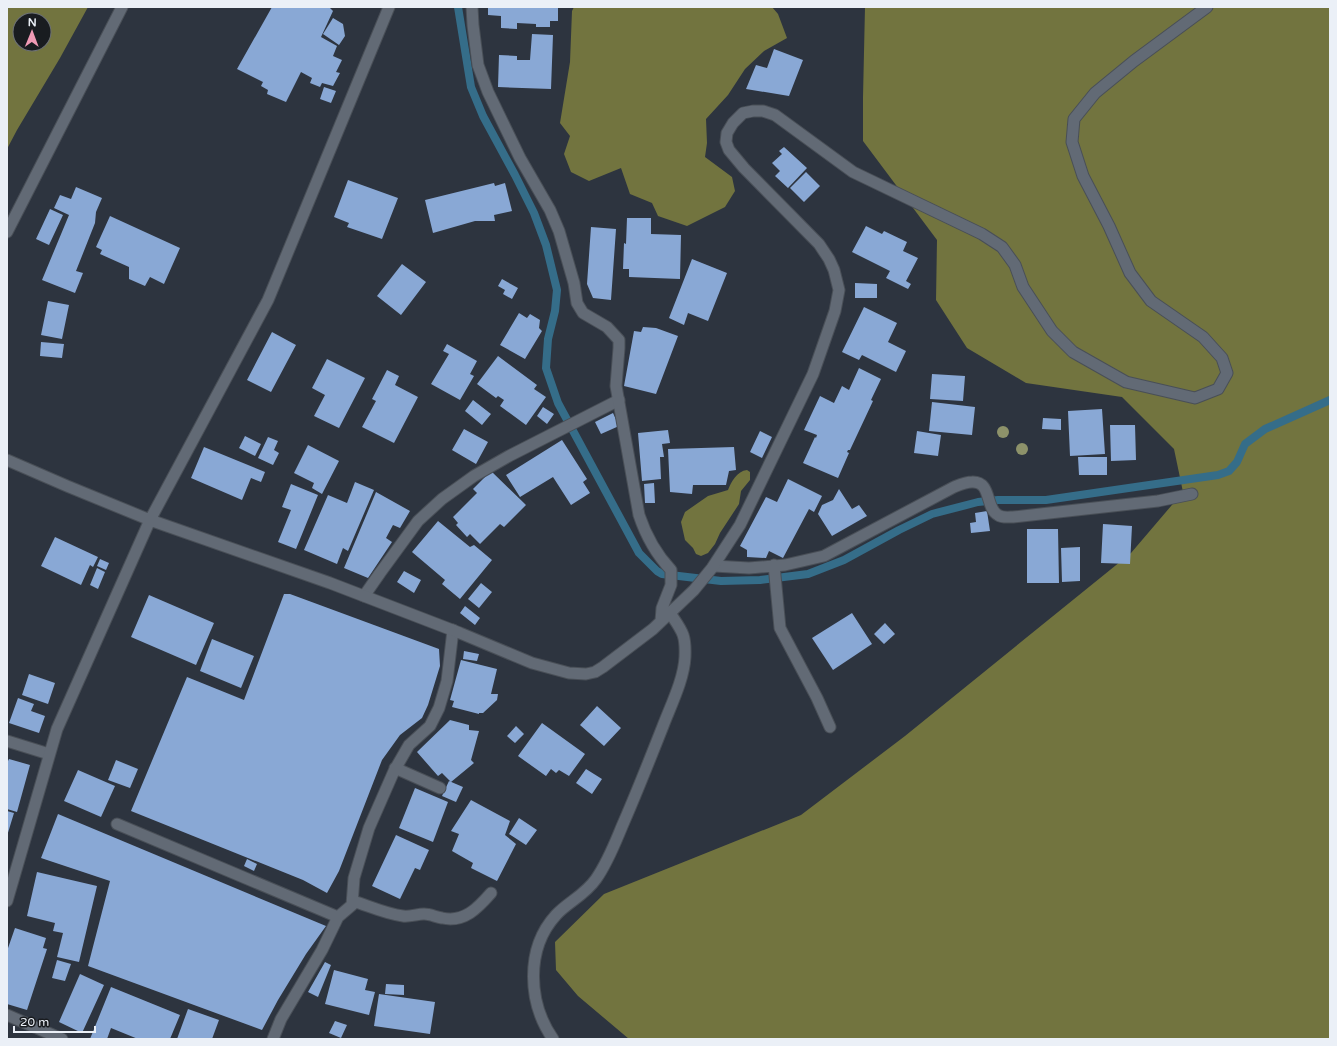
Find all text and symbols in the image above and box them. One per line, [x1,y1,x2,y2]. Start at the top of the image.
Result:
north arrow [12,12,52,52]
text: N [28,16,37,29]
scale bar [14,1008,95,1034]
text: 20 m [20,1015,49,1029]

